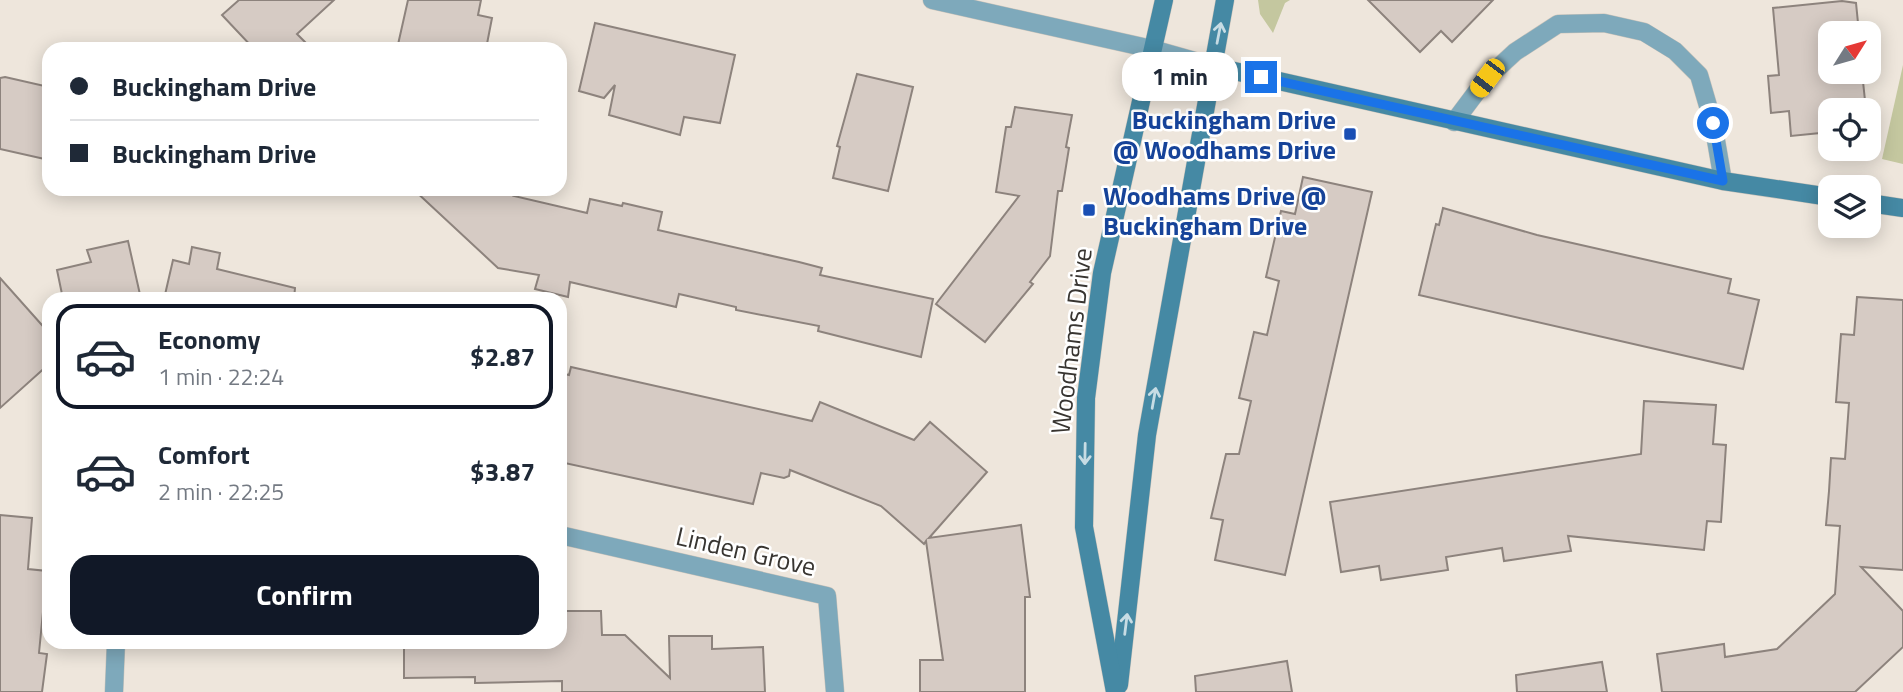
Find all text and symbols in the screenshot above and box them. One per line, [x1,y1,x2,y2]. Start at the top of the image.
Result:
north arrow [1818,21,1881,84]
map controls [1818,21,1881,238]
one-way arrow [1212,22,1226,45]
callout: 1 min [1121,52,1236,102]
car [1466,55,1509,101]
text: 1 min [1152,59,1208,94]
route end [1245,61,1277,93]
text: Buckingham Drive [112,67,316,106]
button: locate [1818,98,1881,161]
place label: Buckingham Drive @ Woodhams Drive [1113,100,1336,169]
route start [1697,107,1729,139]
marker: Buckingham Drive @ Woodhams Drive [1342,126,1358,142]
text: Buckingham Drive [112,134,316,173]
button: layers [1818,175,1881,238]
place label: Woodhams Drive @ Buckingham Drive [1103,176,1326,245]
marker: Woodhams Drive @ Buckingham Drive [1081,202,1097,218]
street label: Woodhams Drive [1040,246,1102,436]
text: Economy [158,320,260,359]
icon: car [74,325,137,388]
text: $2.87 [470,337,535,376]
text: 1 min · 22:24 [158,359,284,394]
one-way arrow [1148,387,1161,410]
text: Comfort [158,435,250,474]
icon: car [74,440,137,503]
one-way arrow [1078,442,1092,465]
text: $3.87 [470,452,535,491]
text: 2 min · 22:25 [158,474,284,509]
street label: Linden Grove [672,516,820,586]
button: Confirm [70,555,539,635]
one-way arrow [1120,613,1133,636]

